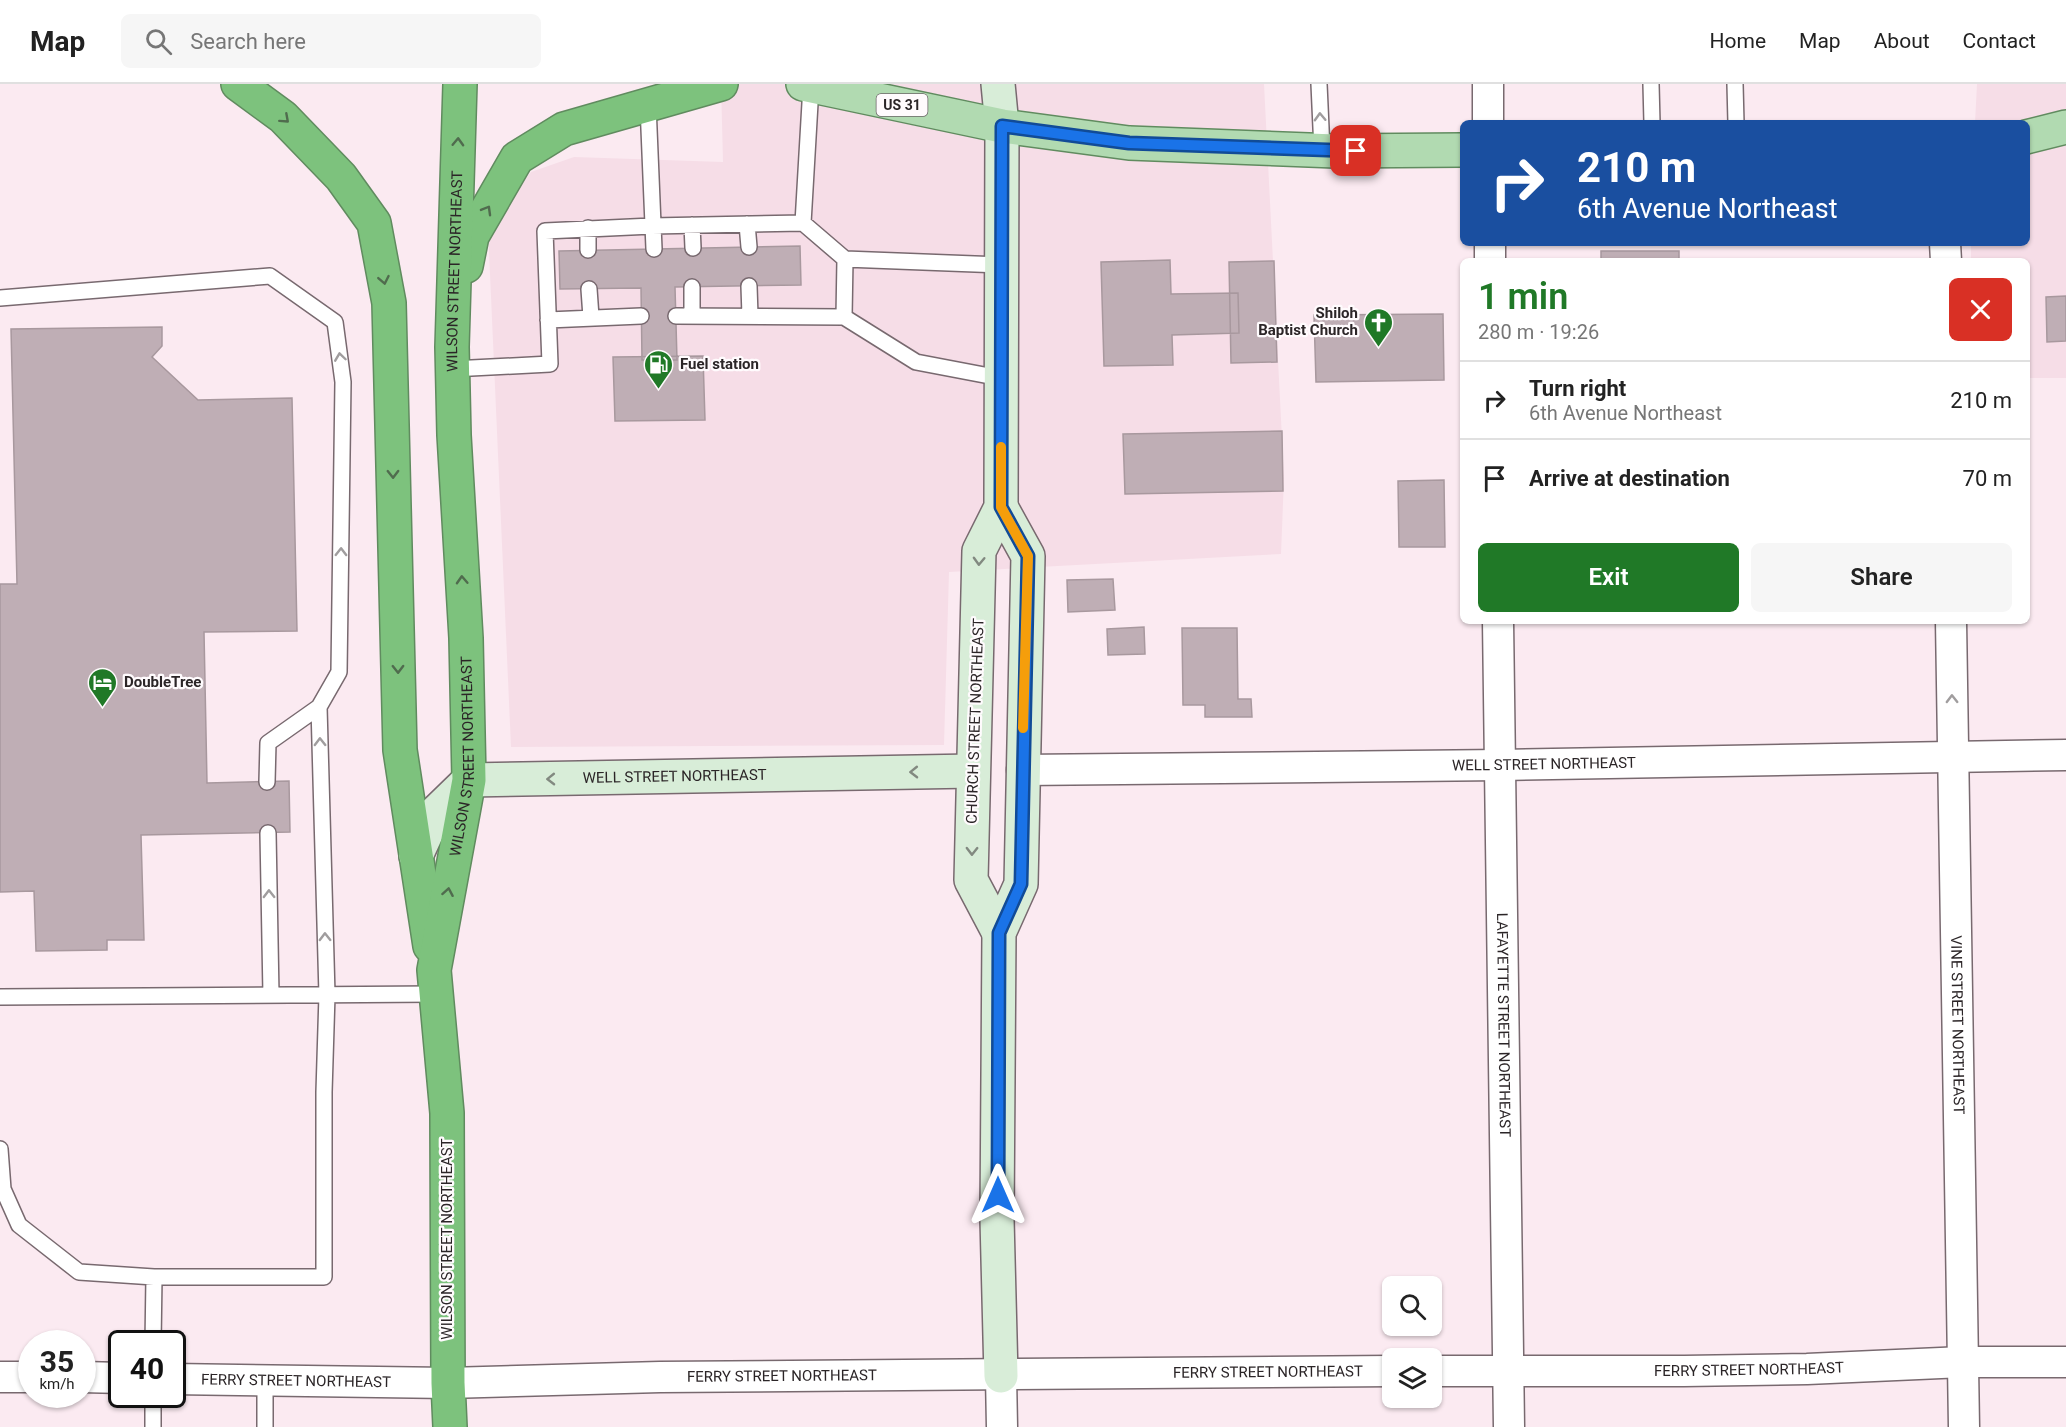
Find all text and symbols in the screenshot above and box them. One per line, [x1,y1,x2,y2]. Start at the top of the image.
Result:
search box [121,14,541,68]
text: Map [30,25,85,58]
icon: search [142,25,175,58]
text: Search here [190,29,306,54]
text: Home [1710,29,1766,53]
text: Map [1799,29,1841,53]
text: About [1874,29,1930,53]
text: Contact [1963,29,2036,53]
road number: US 31 [876,94,928,116]
one-way arrow [278,112,289,123]
one-way arrow [1314,113,1327,122]
pin [1330,125,1381,176]
icon: arrive [1339,134,1372,167]
one-way arrow [452,137,465,146]
text: 210 m [1577,143,1696,192]
icon: right [1478,144,1556,222]
street label: WILSON STREET NORTHEAST [443,170,466,372]
text: 6th Avenue Northeast [1577,193,1838,225]
one-way arrow [480,206,491,217]
one-way arrow [378,275,390,285]
text: 1 min [1478,276,1568,318]
button: close [1949,278,2012,341]
place label: Shiloh Baptist Church [1258,304,1358,339]
church icon: Shiloh Baptist Church [1363,306,1395,348]
text: 280 m · 19:26 [1478,320,1599,344]
fuel station icon: Fuel station [643,348,675,390]
one-way arrow [334,353,346,362]
place label: Fuel station [680,355,759,373]
text: Turn right [1529,376,1626,401]
icon: right [1478,384,1511,417]
text: 210 m [1950,388,2012,413]
text: 6th Avenue Northeast [1529,401,1722,425]
icon: arrive [1478,462,1511,495]
text: Arrive at destination [1529,466,1730,491]
text: 70 m [1963,466,2012,491]
one-way arrow [387,470,399,479]
button: Exit [1478,543,1739,612]
button: Share [1751,543,2012,612]
one-way arrow [335,548,347,557]
one-way arrow [973,556,986,565]
one-way arrow [456,575,469,584]
street label: CHURCH STREET NORTHEAST [962,618,988,824]
street label: WILSON STREET NORTHEAST [446,656,478,858]
one-way arrow [392,665,404,674]
hotel icon: DoubleTree [87,666,119,708]
place label: DoubleTree [124,673,201,691]
one-way arrow [1946,695,1958,704]
one-way arrow [314,737,327,746]
street label: WELL STREET NORTHEAST [1452,754,1636,775]
street label: WELL STREET NORTHEAST [583,766,767,787]
one-way arrow [910,766,919,779]
one-way arrow [547,773,556,785]
one-way arrow [965,846,978,855]
one-way arrow [442,887,454,896]
one-way arrow [263,890,275,899]
street label: LAFAYETTE STREET NORTHEAST [1493,913,1514,1137]
one-way arrow [319,932,332,941]
street label: VINE STREET NORTHEAST [1947,935,1968,1115]
street label: WILSON STREET NORTHEAST [438,1138,456,1340]
position arrow [966,1163,1030,1227]
map controls [1382,1276,1442,1408]
button: search [1382,1276,1442,1336]
speed limit sign: 40 [108,1330,186,1408]
text: 35 [40,1344,74,1379]
button: layers [1382,1348,1442,1408]
street label: FERRY STREET NORTHEAST [1654,1358,1844,1380]
street label: FERRY STREET NORTHEAST [1173,1362,1363,1382]
street label: FERRY STREET NORTHEAST [687,1366,877,1386]
street label: FERRY STREET NORTHEAST [201,1370,391,1391]
text: km/h [39,1375,75,1393]

